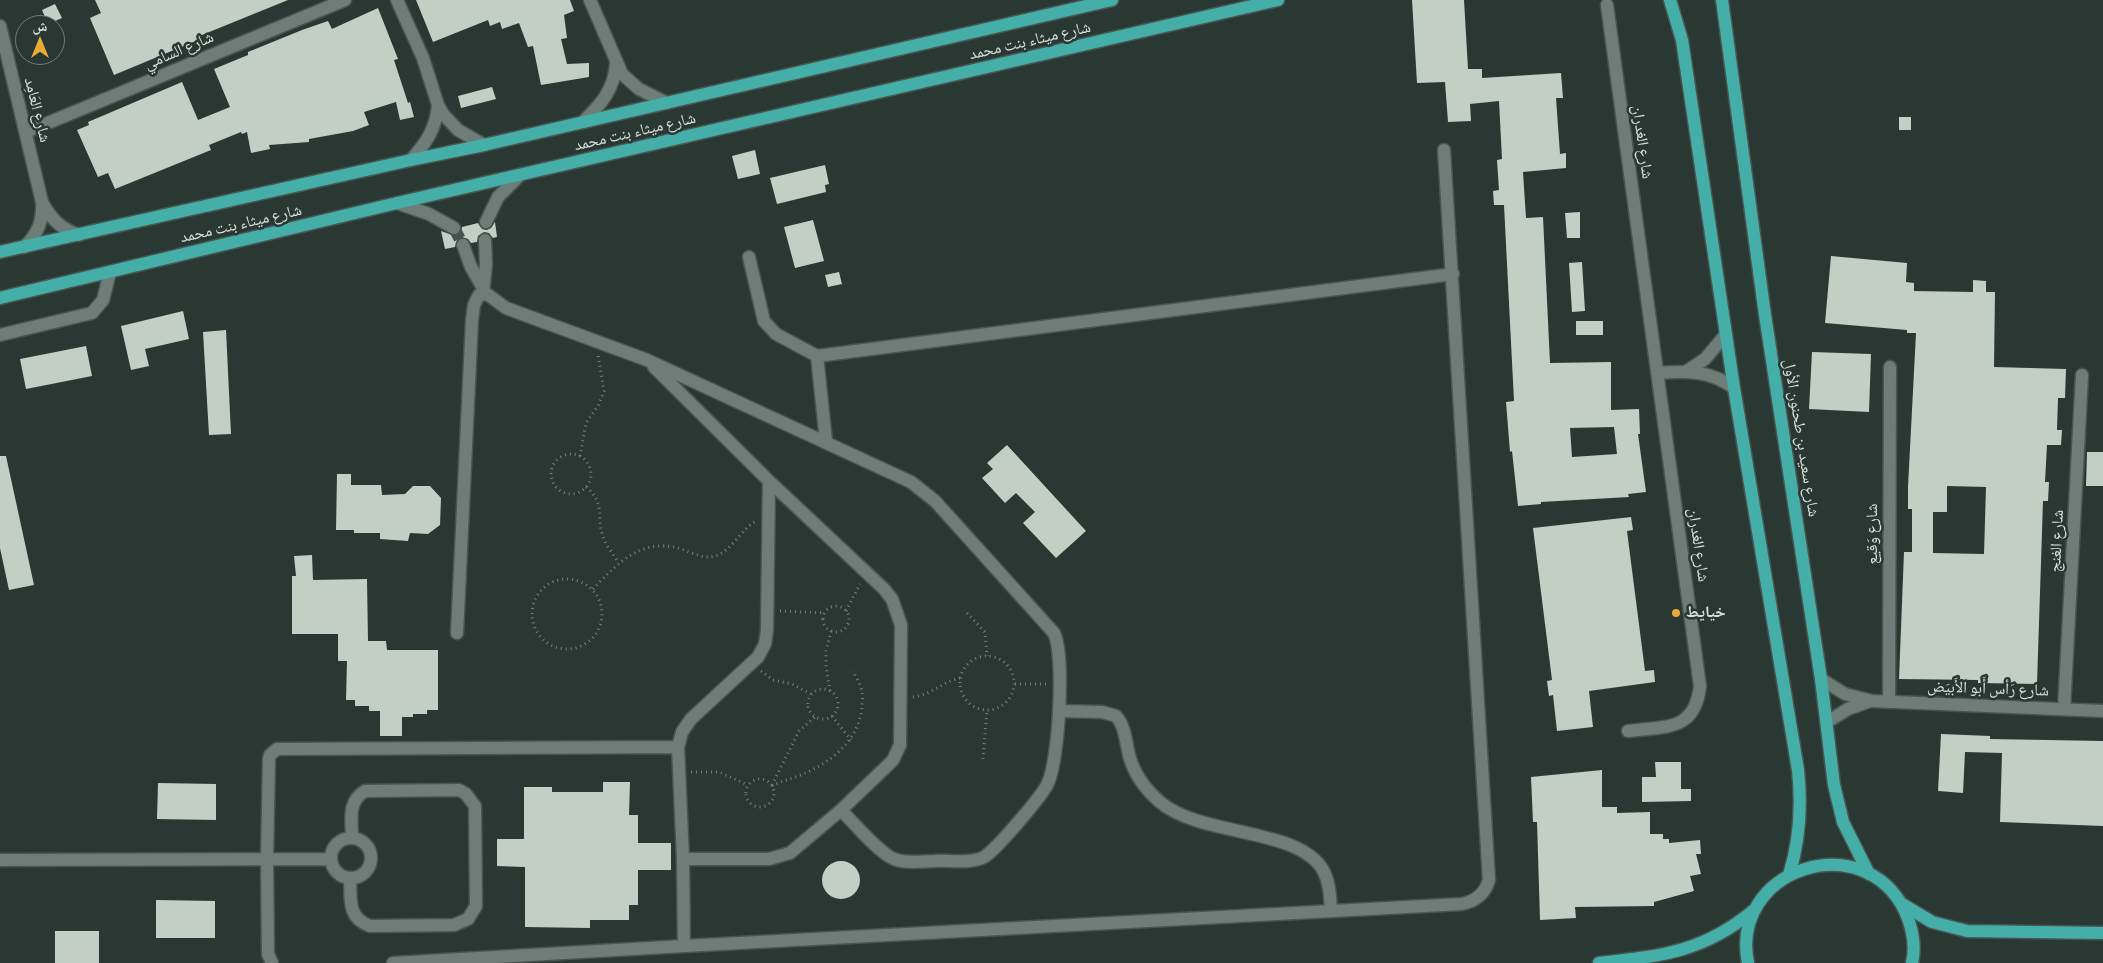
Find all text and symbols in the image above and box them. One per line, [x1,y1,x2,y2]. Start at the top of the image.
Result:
north arrow [15,15,65,65]
text: ش [33,16,47,35]
street label: شارع ميثاء بنت محمد [967,18,1093,64]
street label: شارع السامي [141,28,217,74]
street label: شارع العَامِد [20,75,54,145]
street label: شارع الغدران [1627,104,1657,180]
street label: شارع ميثاء بنت محمد [572,109,698,155]
street label: شارع ميثاء بنت محمد [178,201,304,247]
street label: شارع سعيد بن طحنون الأول [1779,358,1823,518]
street label: شارع وَقيع [1863,503,1883,565]
street label: شارع الغدران [1683,507,1713,583]
street label: شارع الغنج [2046,509,2068,573]
place label: خيايط [1686,603,1726,623]
marker: خيايط [1670,607,1682,619]
street label: شارع رَأس أَبو الأَبيَض [1927,677,2049,701]

